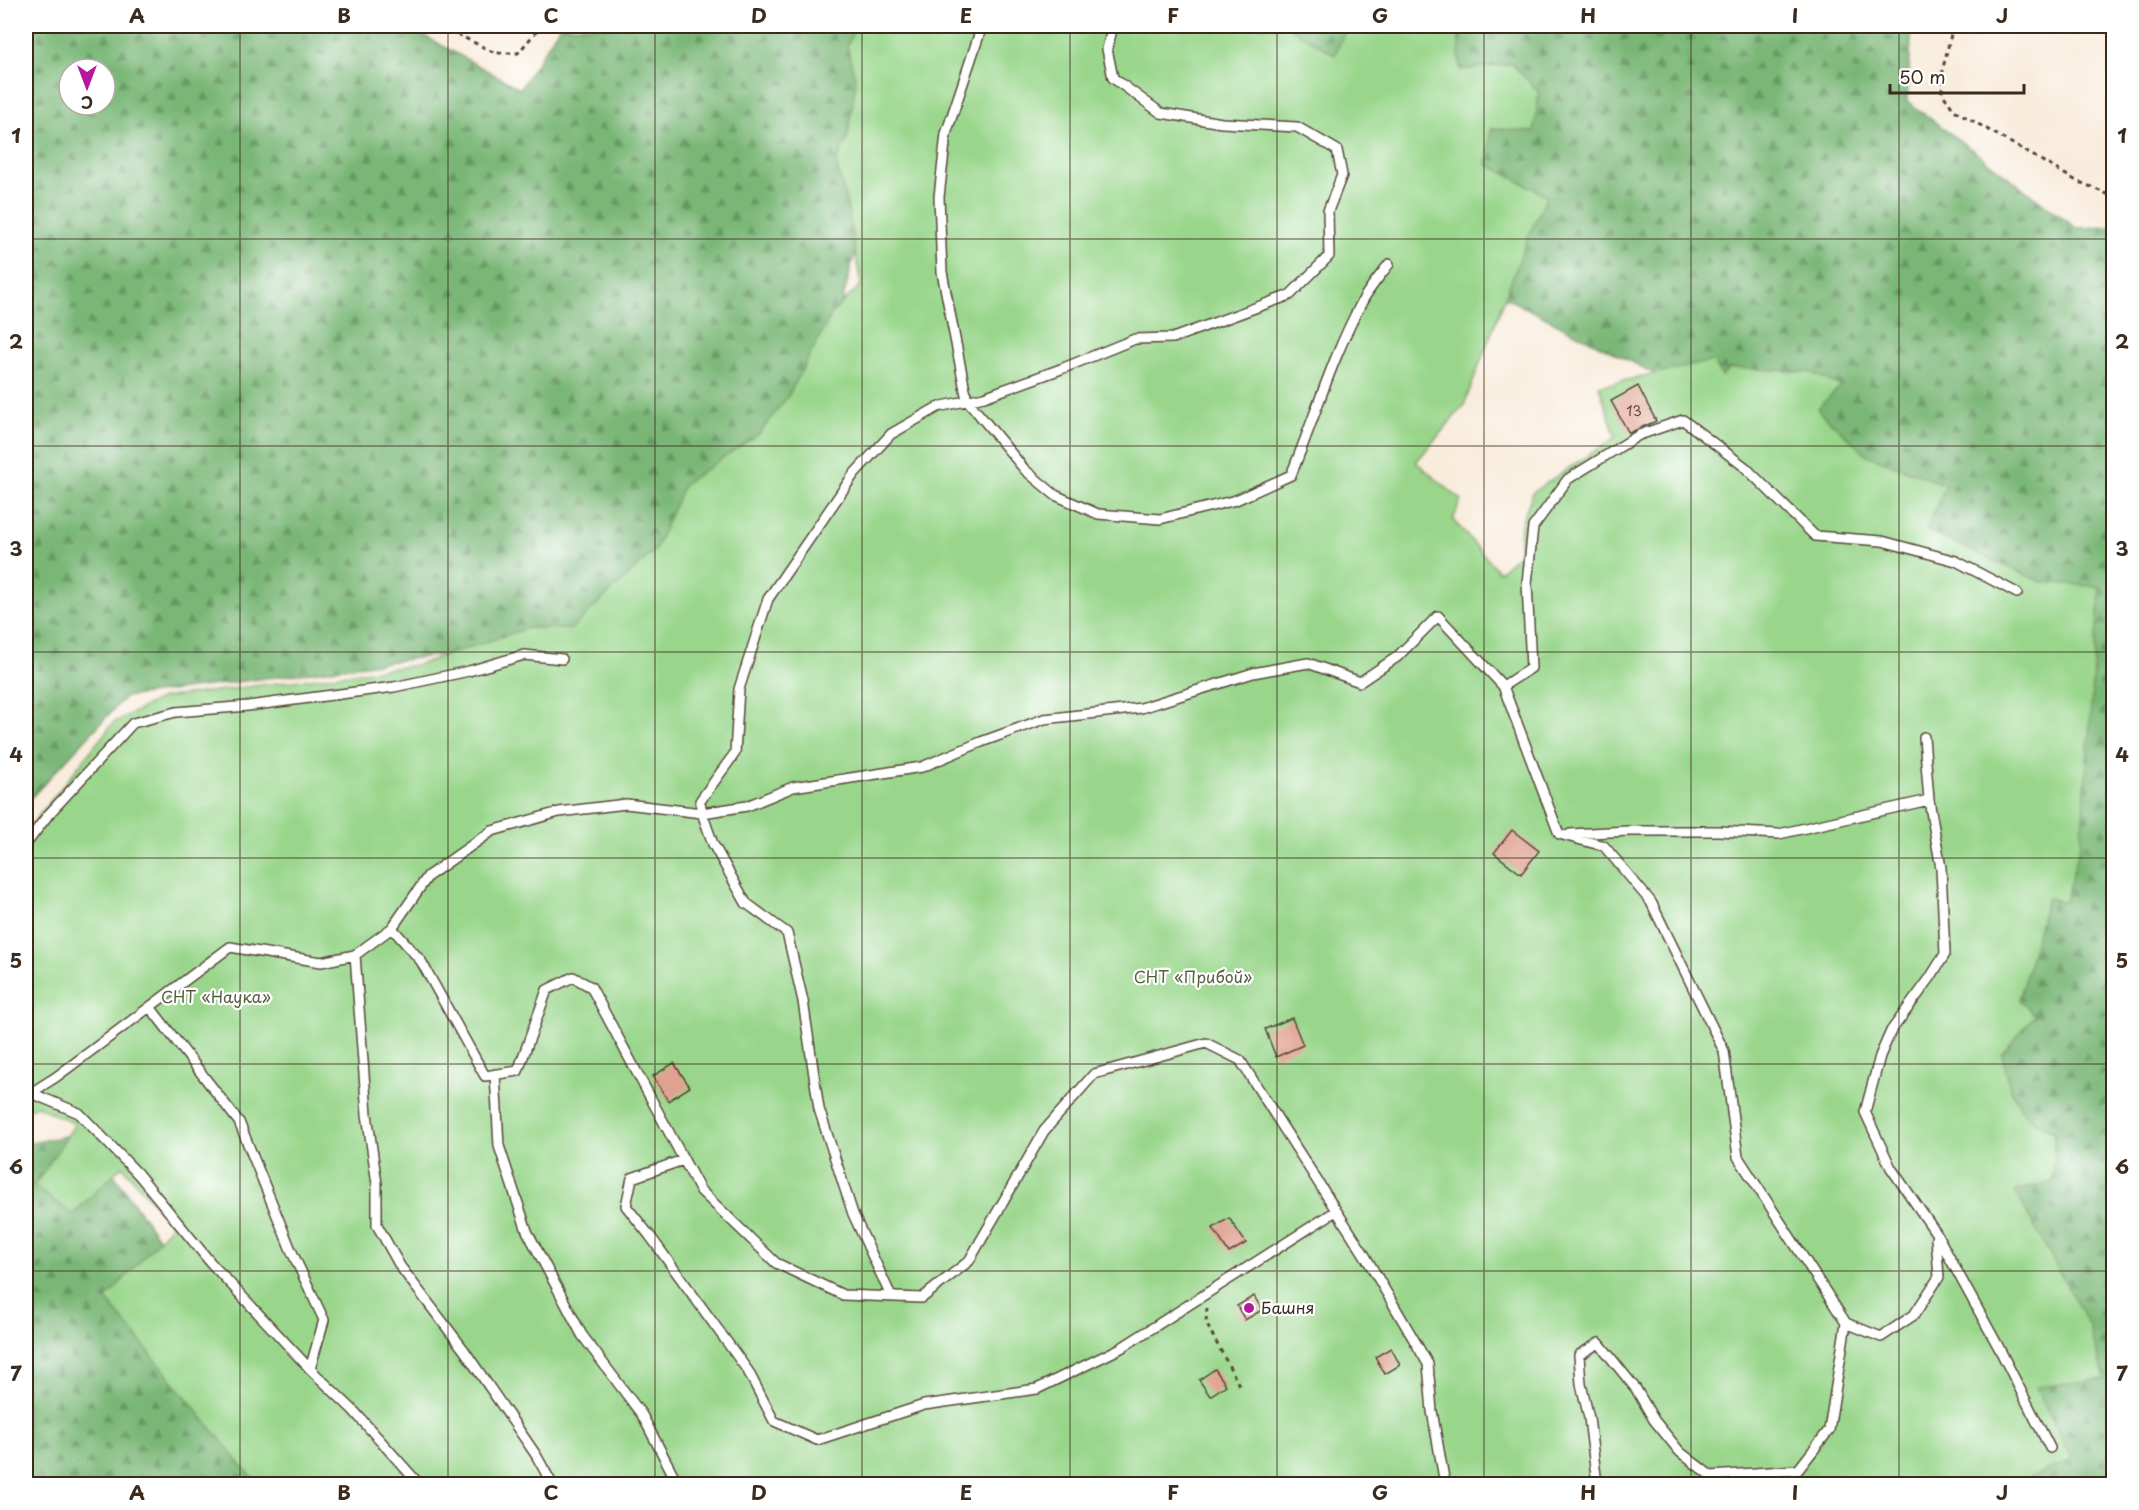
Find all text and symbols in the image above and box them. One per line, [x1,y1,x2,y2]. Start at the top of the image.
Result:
text: A [129,0,145,30]
text: B [337,0,351,30]
text: C [543,0,559,30]
text: D [751,0,767,30]
text: E [960,0,972,30]
text: F [1167,0,1179,30]
text: G [1372,0,1388,30]
text: H [1580,0,1596,30]
text: I [1792,0,1798,30]
text: J [1996,0,2008,30]
north arrow [57,57,117,117]
scale bar [1890,57,2024,95]
text: 50 m [1899,63,1946,90]
text: С [81,91,93,115]
text: 1 [11,120,21,150]
text: 1 [2117,120,2127,150]
text: 2 [9,326,23,356]
text: 2 [2115,326,2129,356]
house number: 13 [1626,400,1642,421]
text: 3 [9,533,23,563]
text: 3 [2115,533,2129,563]
text: 4 [9,739,23,769]
text: 4 [2115,739,2129,769]
text: 5 [10,945,22,975]
text: 5 [2116,945,2128,975]
park label: СНТ «Прибой» [1134,964,1252,988]
park label: СНТ «Наука» [161,984,271,1008]
text: 6 [9,1151,23,1181]
text: 6 [2115,1151,2129,1181]
place label: Башня [1261,1295,1314,1319]
marker: Башня [1242,1301,1256,1315]
text: 7 [10,1358,22,1388]
text: 7 [2116,1358,2128,1388]
text: A [129,1477,145,1507]
text: B [337,1477,351,1507]
text: C [543,1477,559,1507]
text: D [751,1477,767,1507]
text: E [960,1477,972,1507]
text: F [1167,1477,1179,1507]
text: G [1372,1477,1388,1507]
text: H [1580,1477,1596,1507]
text: I [1792,1477,1798,1507]
text: J [1996,1477,2008,1507]

